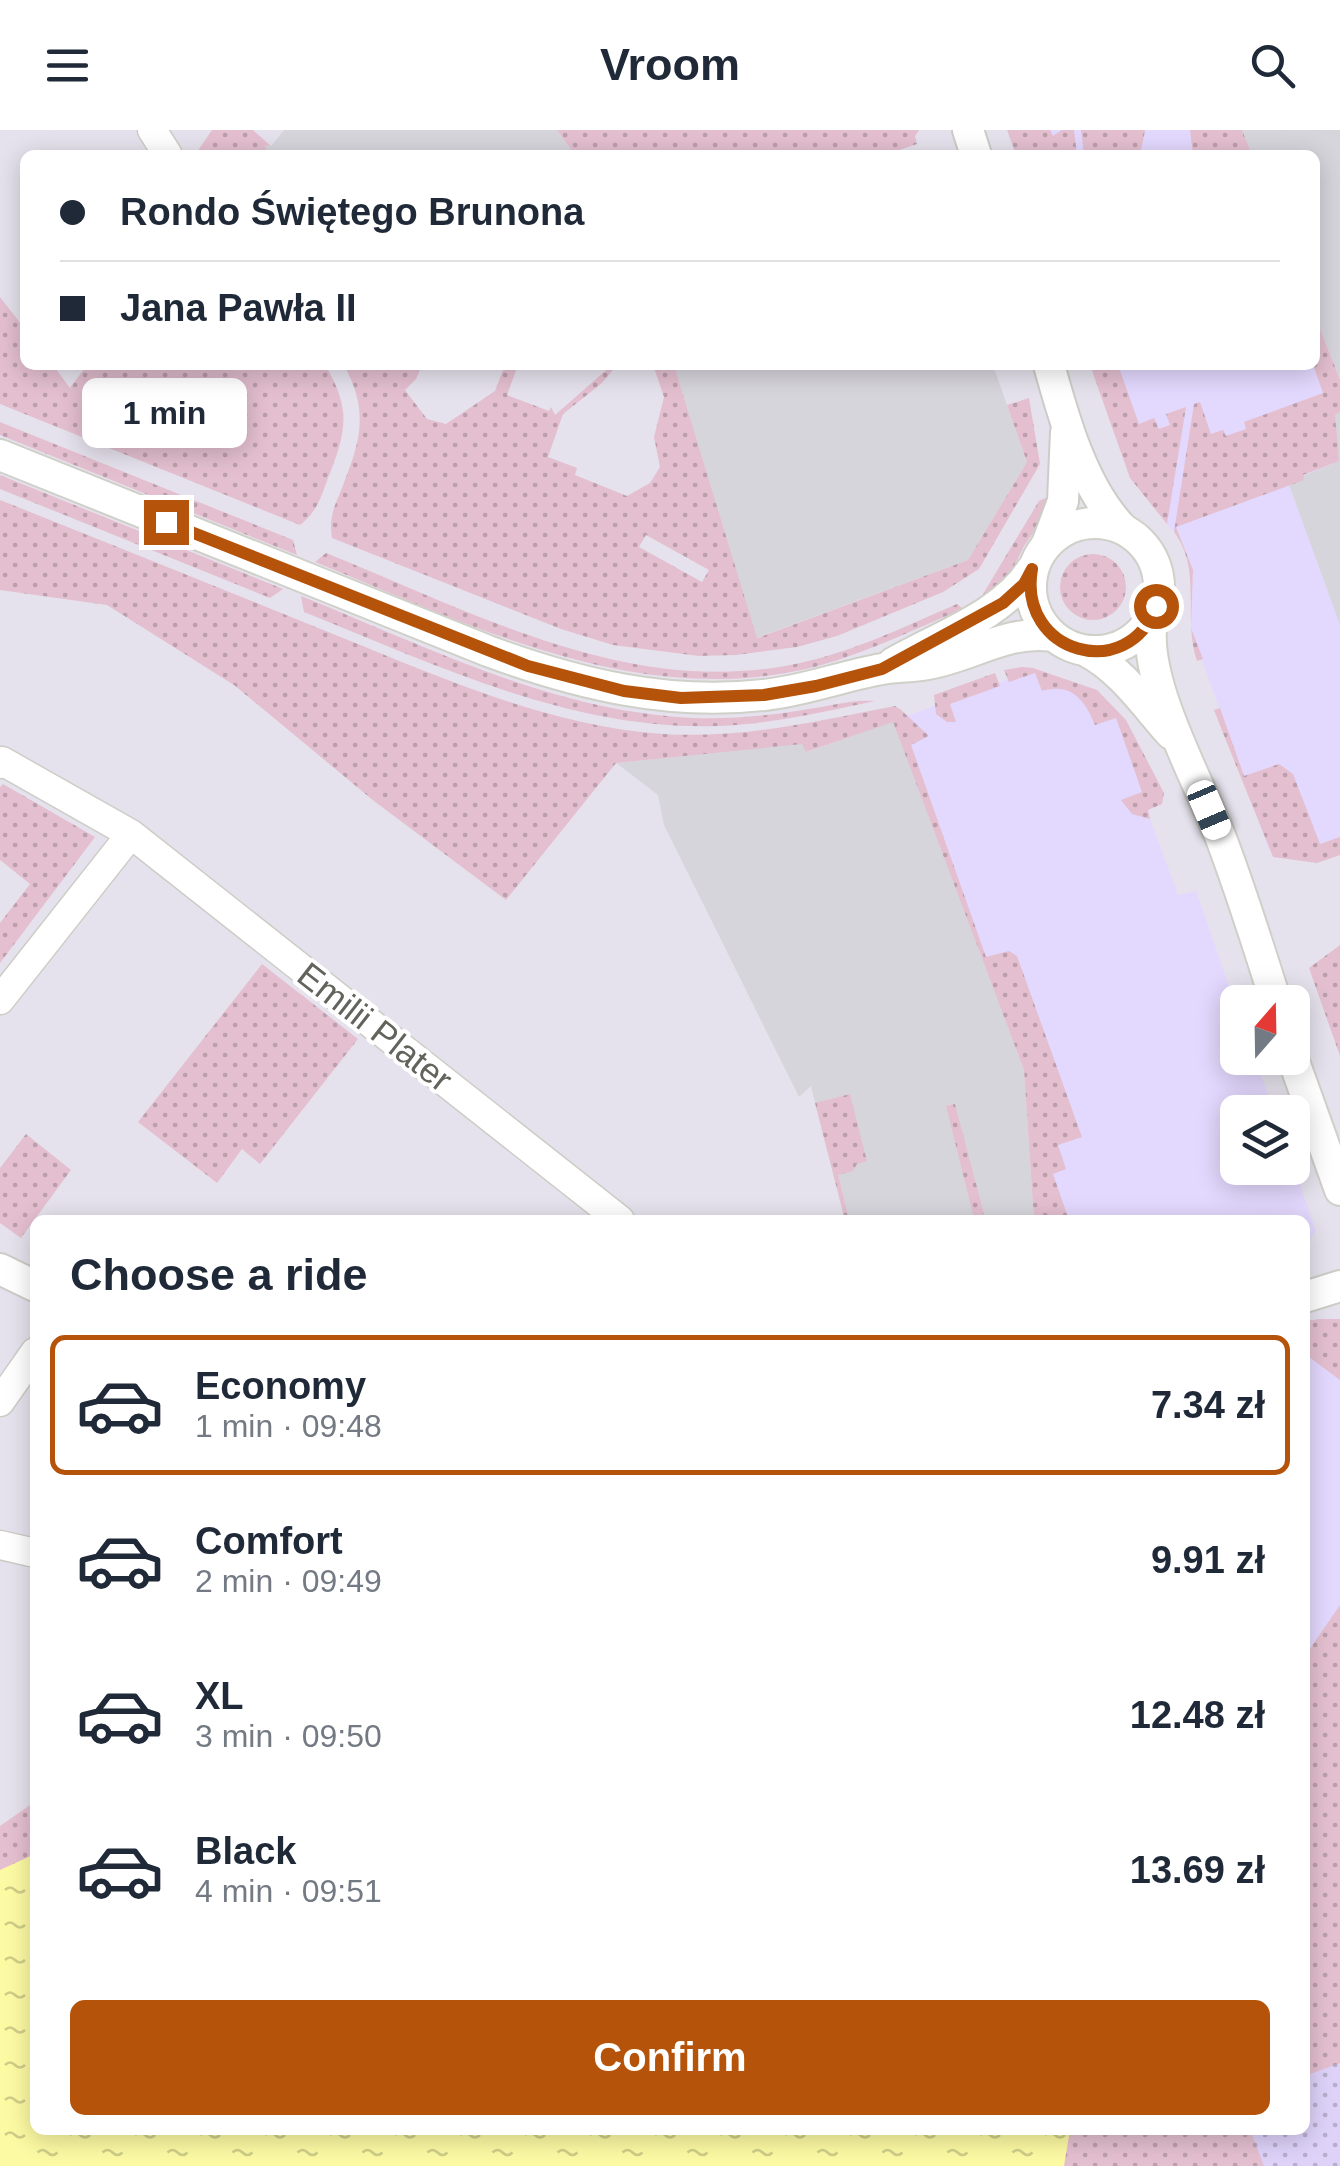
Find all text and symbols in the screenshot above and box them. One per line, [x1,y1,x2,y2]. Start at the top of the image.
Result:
icon: menu [40,38,95,93]
icon: search [1245,38,1300,93]
text: Vroom [600,39,740,90]
text: Rondo Świętego Brunona [120,191,584,233]
text: Jana Pawła II [120,287,357,329]
callout: 1 min [84,377,248,447]
text: 1 min [123,395,206,431]
route end [144,500,189,545]
route start [1134,584,1179,629]
car [1183,777,1235,843]
street label: Emilii Plater [291,954,460,1099]
north arrow [1220,985,1310,1075]
map controls [1220,985,1310,1185]
button: layers [1220,1095,1310,1185]
text: Choose a ride [70,1249,368,1300]
icon: car [75,1360,165,1450]
text: Economy [195,1365,366,1407]
text: 7.34 zł [1151,1384,1265,1426]
text: 1 min · 09:48 [195,1408,382,1444]
icon: car [75,1515,165,1605]
text: Comfort [195,1520,343,1562]
text: 9.91 zł [1151,1539,1265,1581]
text: 2 min · 09:49 [195,1563,382,1599]
icon: car [75,1670,165,1760]
text: XL [195,1675,244,1717]
text: 12.48 zł [1130,1694,1265,1736]
text: 3 min · 09:50 [195,1718,382,1754]
icon: car [75,1825,165,1915]
text: Black [195,1830,296,1872]
text: 13.69 zł [1130,1849,1265,1891]
text: 4 min · 09:51 [195,1873,382,1909]
button: Confirm [70,2000,1270,2115]

